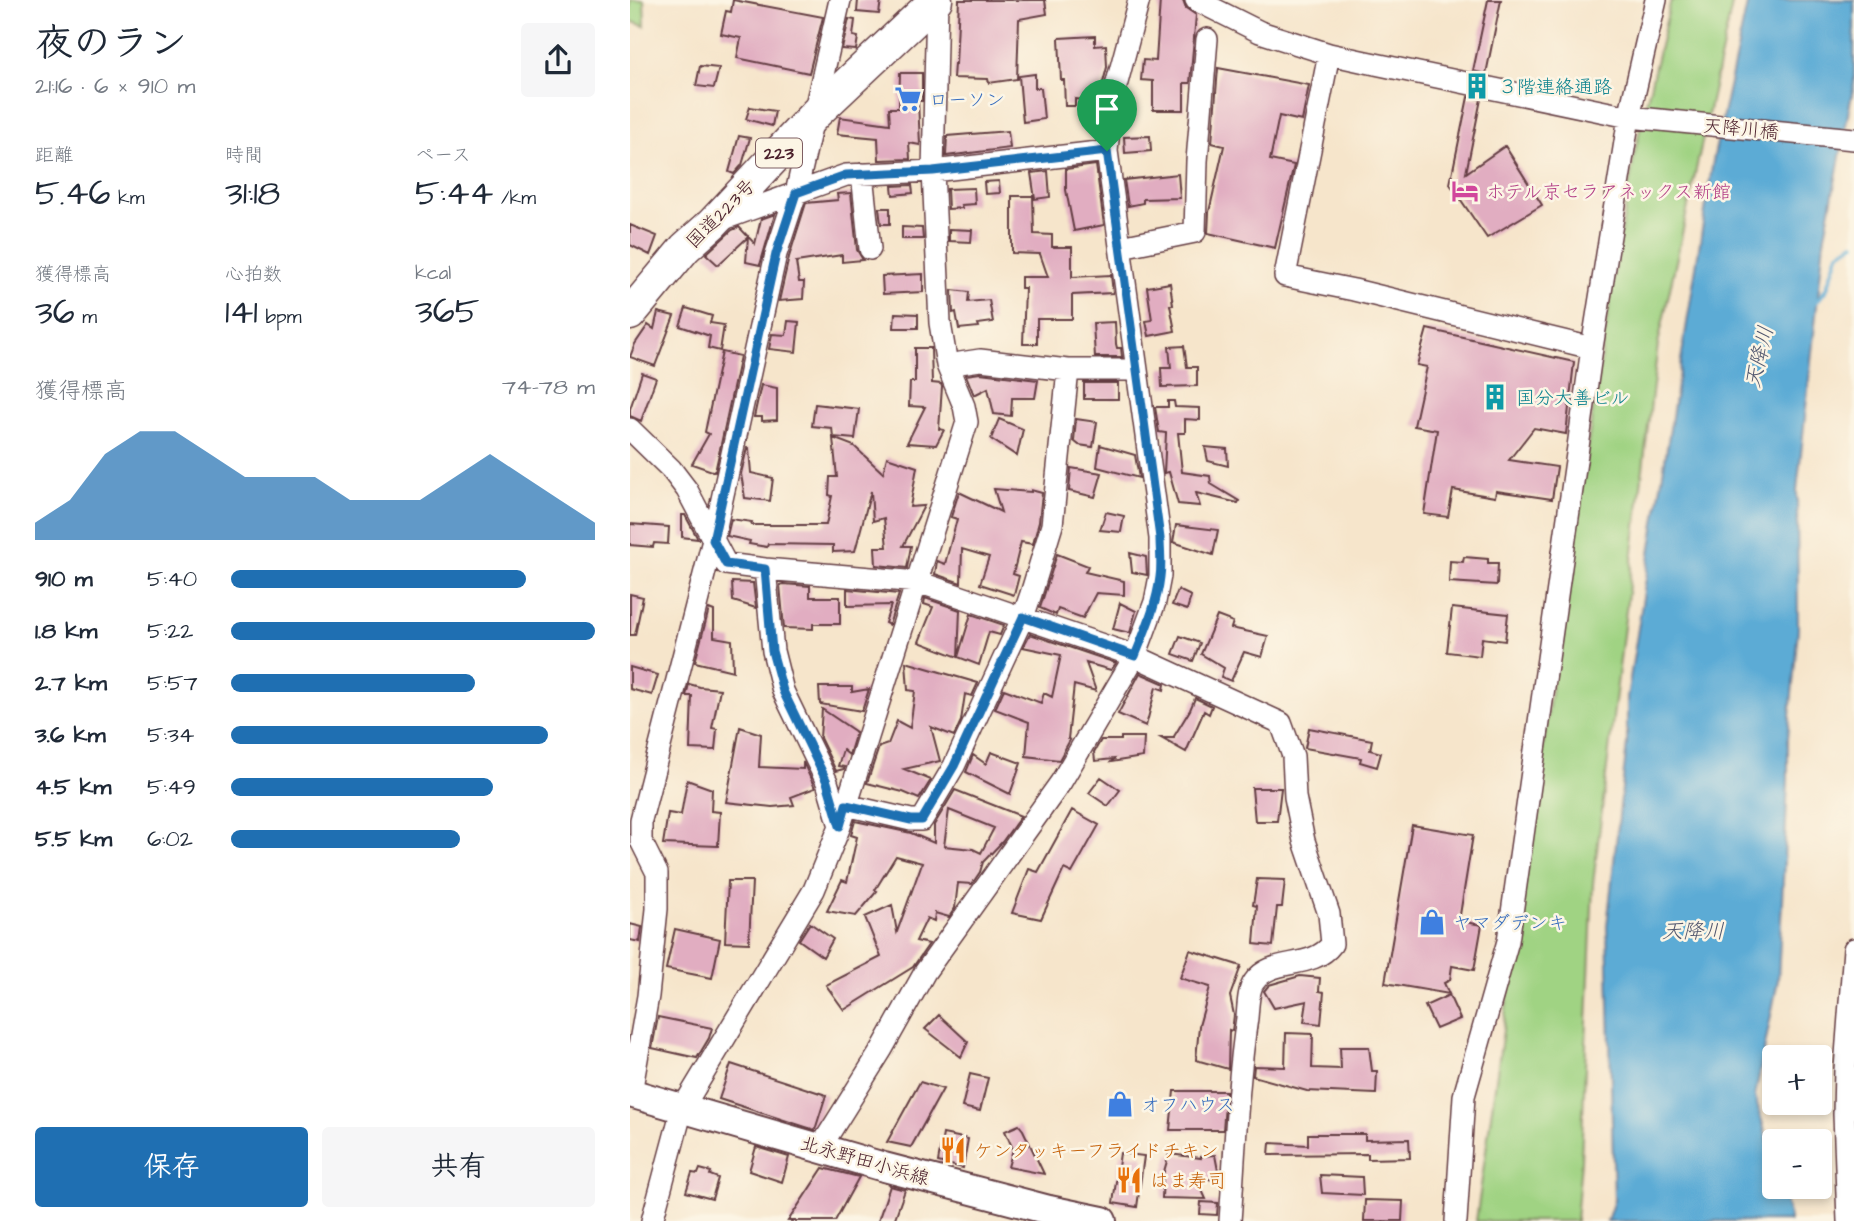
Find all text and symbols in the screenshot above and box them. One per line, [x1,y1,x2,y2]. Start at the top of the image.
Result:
text: 夜のラン [35,18,187,70]
button: share [521,23,595,97]
text: 21:16 · 6 × 910 m [35,70,195,102]
building icon: ３階連絡通路 [1462,71,1492,101]
place label: ３階連絡通路 [1498,74,1612,101]
pin [1077,79,1137,151]
supermarket icon: ローソン [893,84,923,114]
place label: ローソン [929,87,1005,114]
icon: arrive [1088,90,1126,128]
street label: 天降川橋 [1702,113,1780,146]
road number: 223 [756,138,802,168]
text: 距離 [35,142,73,169]
text: 時間 [225,142,263,169]
text: ペース [415,142,471,169]
text: 5.46 [35,169,110,218]
text: 31:18 [225,169,280,218]
text: 5:44 [415,169,493,218]
street label: 国道223号 [680,173,762,255]
hotel icon: ホテル京セラアネックス新館 [1450,176,1480,206]
place label: ホテル京セラアネックス新館 [1486,179,1731,206]
text: km [110,185,145,212]
text: /km [493,185,536,212]
text: kcal [415,260,451,287]
text: 獲得標高 [35,261,111,288]
text: 心拍数 [225,261,282,288]
text: 365 [415,287,480,336]
text: 36 [35,288,75,337]
text: 141 [225,288,258,337]
text: m [75,304,97,331]
text: bpm [258,304,301,331]
water label: 天降川 [1738,323,1781,391]
text: 74–78 m [502,371,595,403]
text: 獲得標高 [35,375,127,407]
building icon: 国分大善ビル [1480,382,1510,412]
place label: 国分大善ビル [1516,385,1630,412]
text: 910 m [35,563,93,595]
text: 5:40 [147,563,197,595]
text: 1.8 km [35,615,97,647]
text: 5:22 [147,615,193,647]
text: 2.7 km [35,667,107,699]
text: 5:57 [147,667,198,699]
text: 3.6 km [35,719,106,751]
text: 5:34 [147,719,194,751]
text: 4.5 km [35,771,111,803]
text: 5:49 [147,771,196,803]
text: 5.5 km [35,823,112,855]
text: 6:02 [147,823,193,855]
shop icon: ヤマダデンキ [1417,907,1447,937]
place label: ヤマダデンキ [1453,910,1567,937]
water label: 天降川 [1662,917,1725,946]
map controls [1762,1045,1832,1199]
button: + [1762,1045,1832,1115]
shop icon: オフハウス [1105,1089,1135,1119]
place label: オフハウス [1141,1092,1235,1119]
button: 保存 [35,1127,308,1207]
button: 共有 [322,1127,595,1207]
button: − [1762,1129,1832,1199]
street label: 北永野田小浜線 [797,1130,932,1193]
restaurant icon: ケンタッキーフライドチキン [938,1135,968,1165]
place label: ケンタッキーフライドチキン [974,1138,1219,1165]
restaurant icon: はま寿司 [1114,1165,1144,1195]
place label: はま寿司 [1150,1168,1226,1195]

